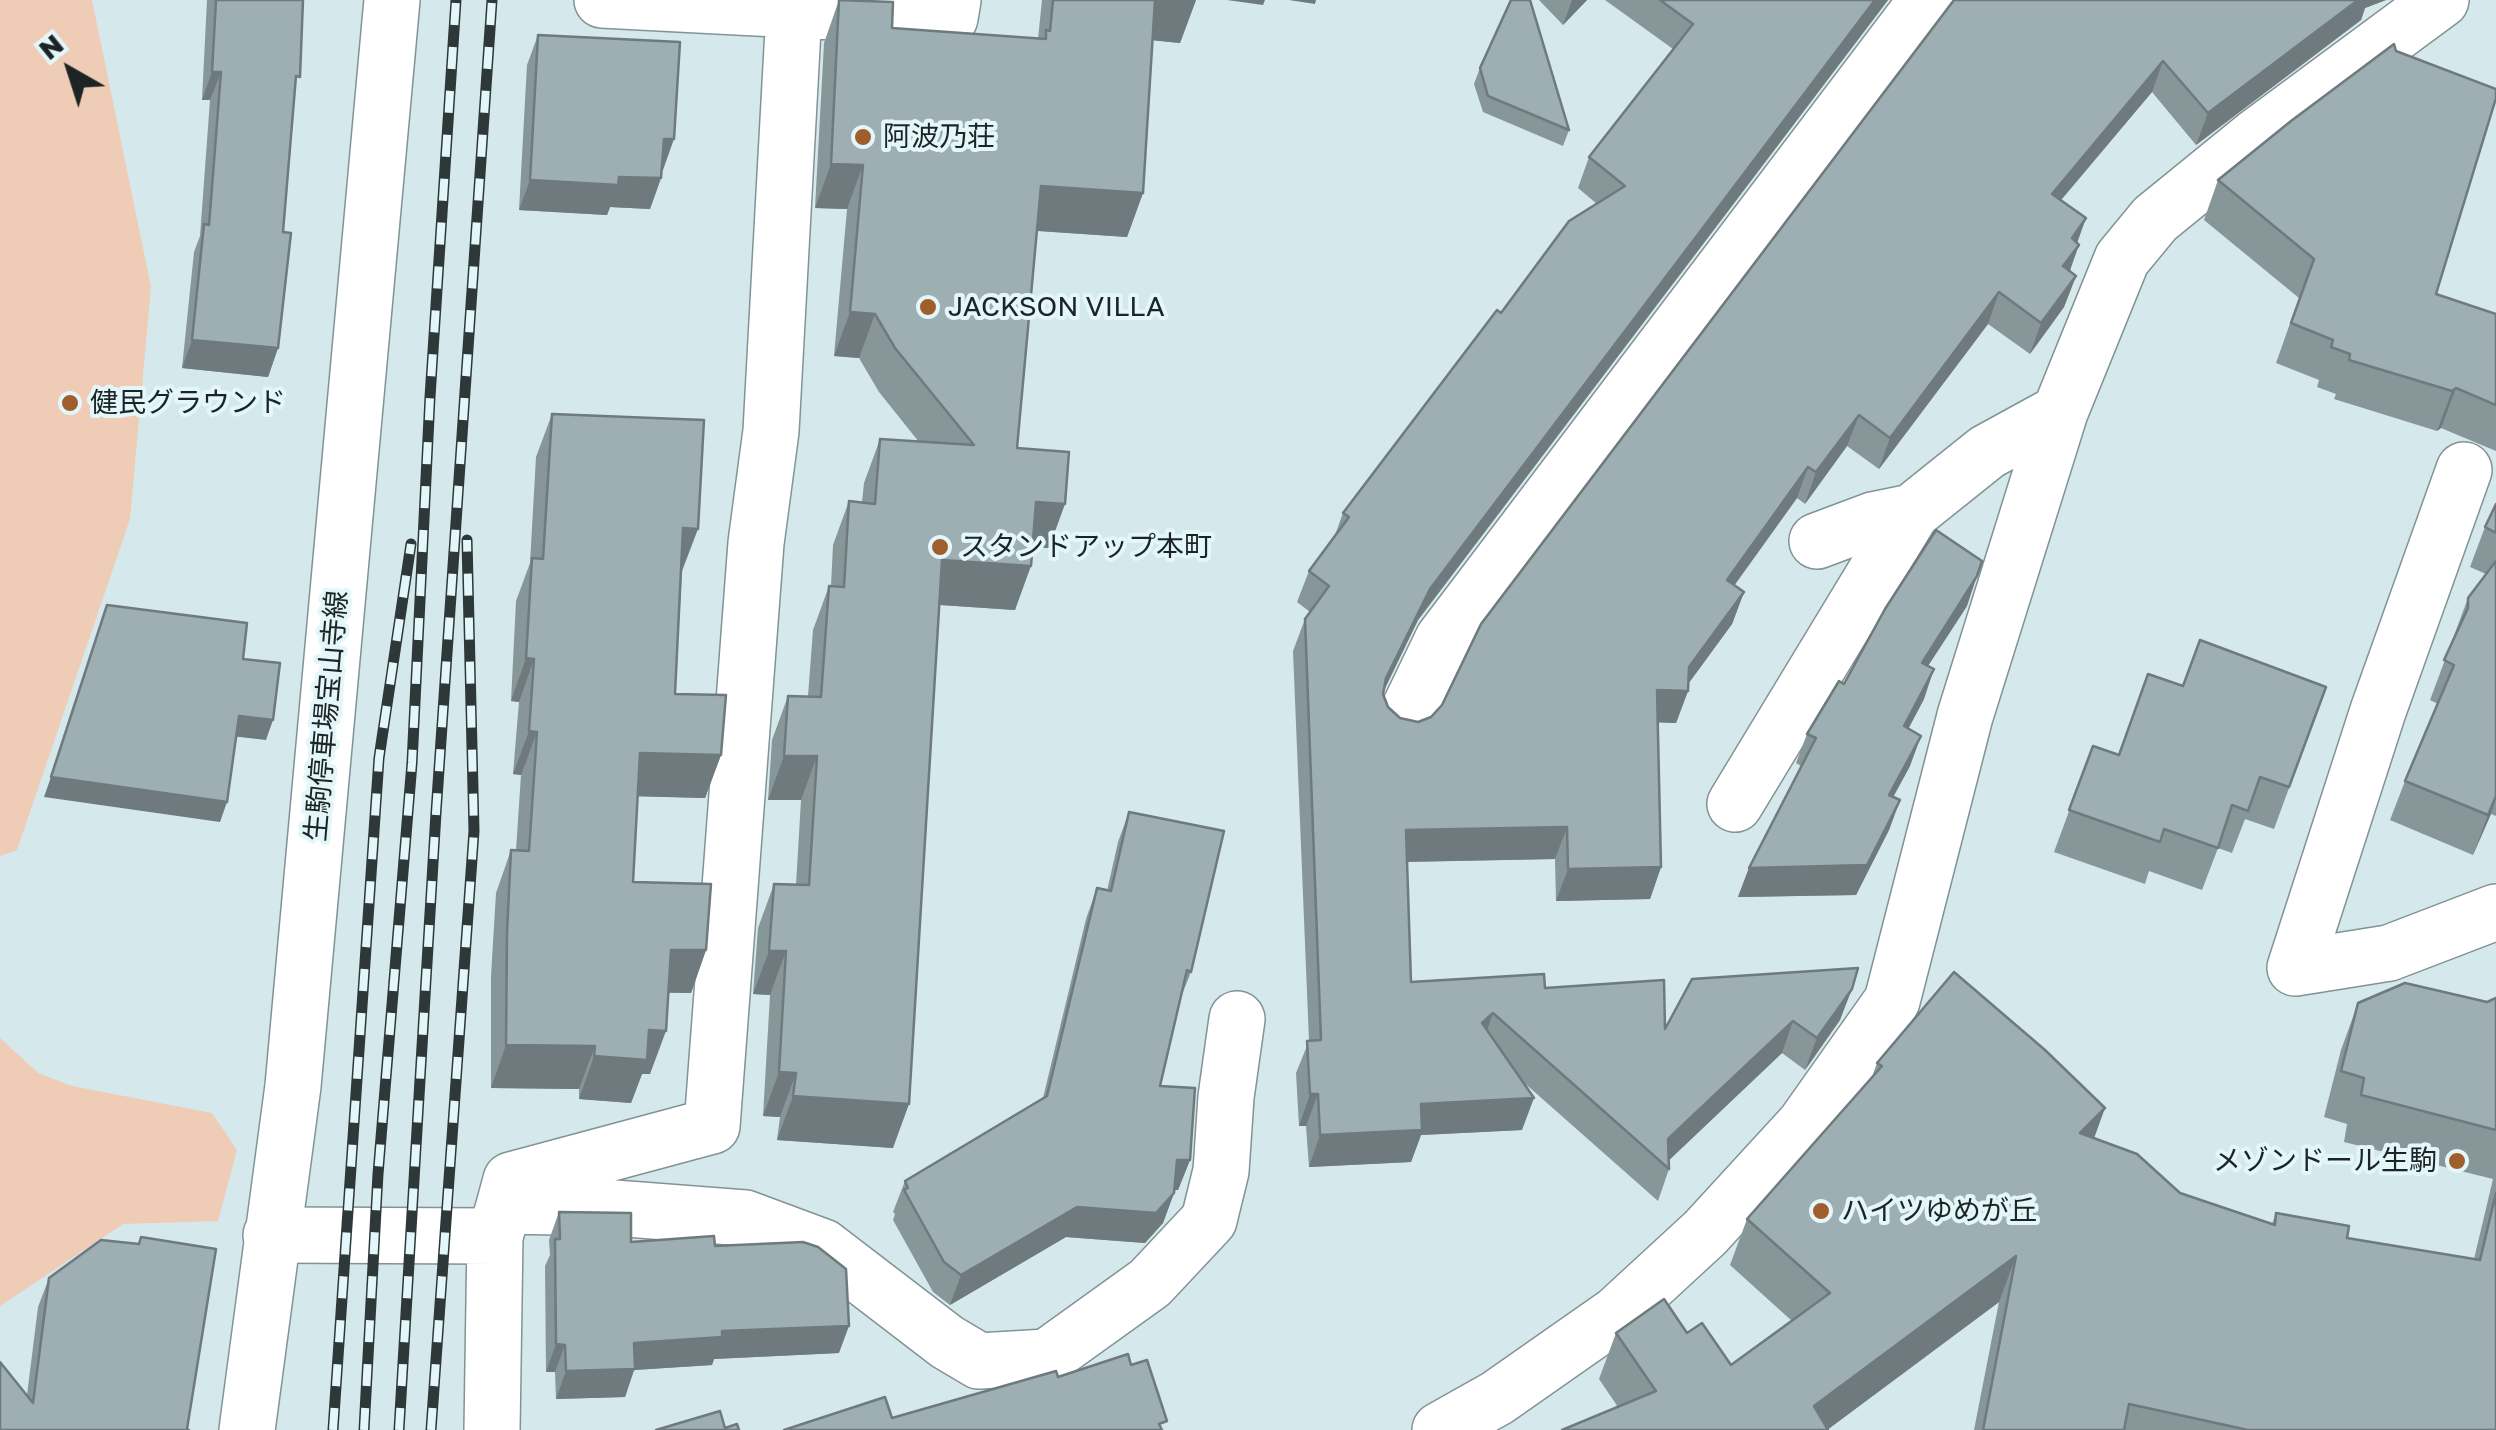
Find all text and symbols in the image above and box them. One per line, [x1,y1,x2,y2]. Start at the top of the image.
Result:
north arrow [20,20,120,120]
text: N [32,27,69,66]
place label: 阿波乃荘 [883,120,995,154]
marker: 阿波乃荘 [852,126,874,148]
place label: JACKSON VILLA [948,290,1165,324]
marker: JACKSON VILLA [917,296,939,318]
place label: 健民グラウンド [90,386,286,420]
marker: 健民グラウンド [59,392,81,414]
place label: スタンドアップ本町 [960,530,1212,564]
marker: スタンドアップ本町 [929,536,951,558]
street label: 生駒停車場宝山寺線 [299,589,355,843]
place label: メゾンドール生駒 [2213,1144,2437,1178]
marker: メゾンドール生駒 [2446,1150,2468,1172]
place label: ハイツゆめが丘 [1841,1194,2037,1228]
marker: ハイツゆめが丘 [1810,1200,1832,1222]

